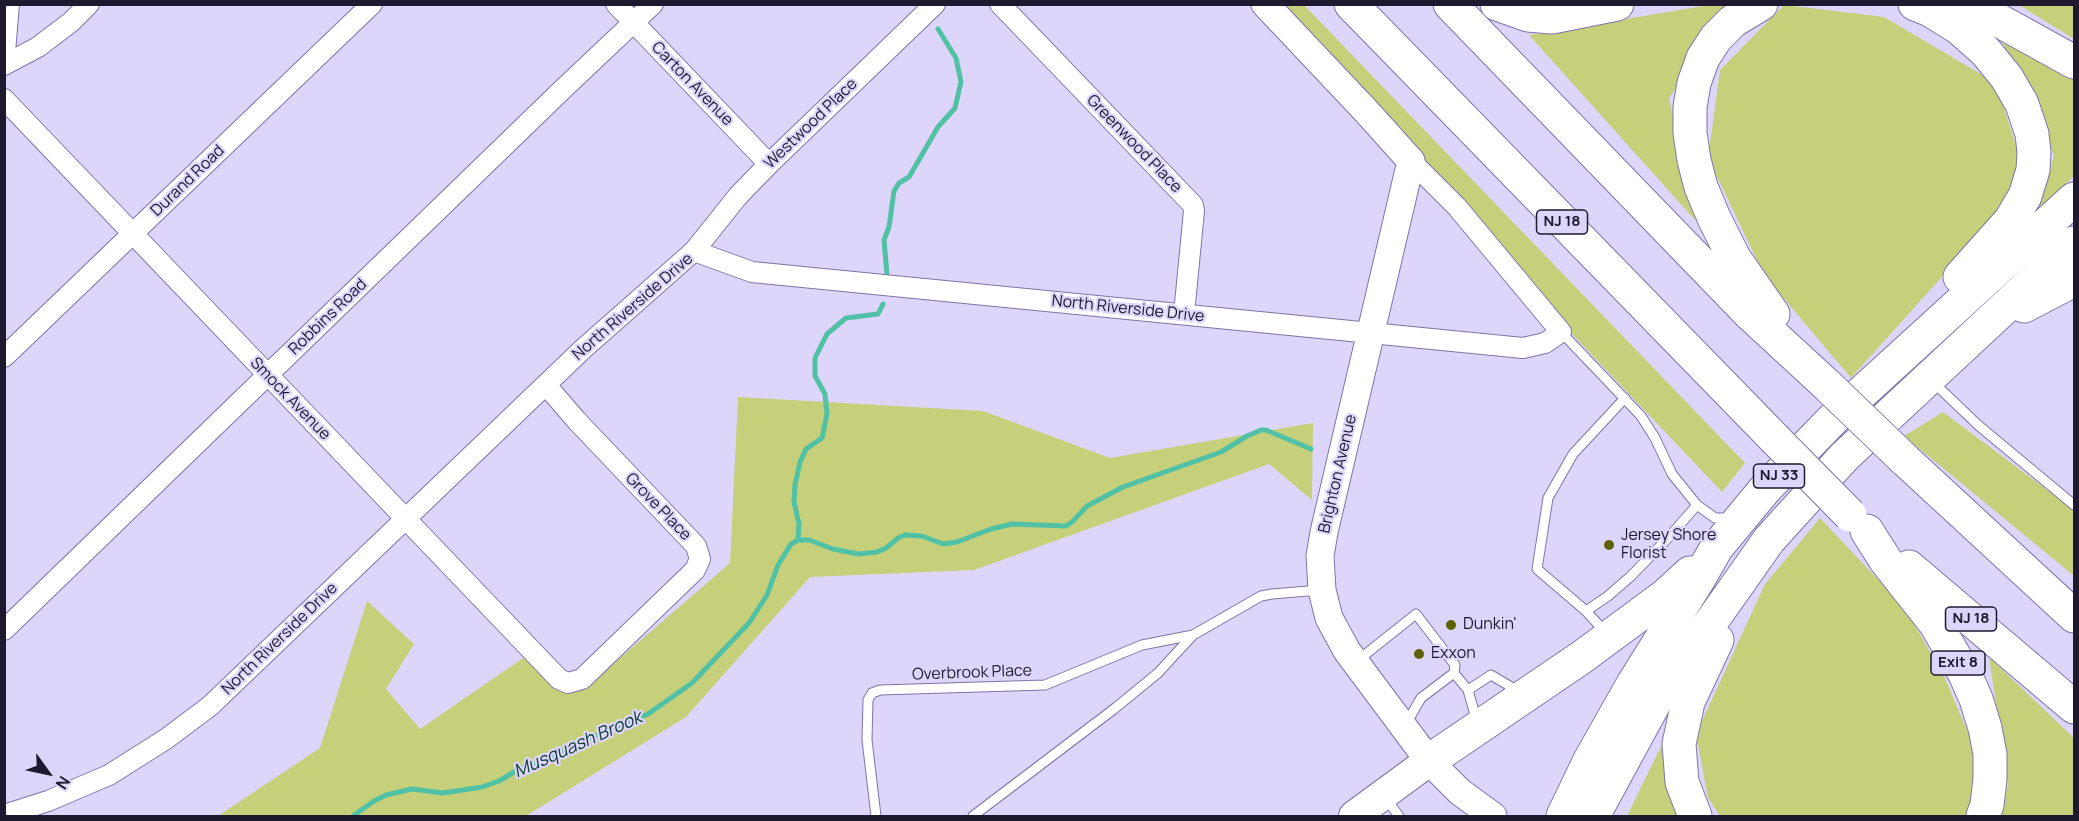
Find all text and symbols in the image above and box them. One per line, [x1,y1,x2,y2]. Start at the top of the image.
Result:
street label: Carton Avenue [647,38,737,130]
street label: Westwood Place [760,75,862,173]
street label: Greenwood Place [1082,91,1186,197]
street label: Durand Road [147,141,229,221]
road number: NJ 18 [1536,210,1588,234]
street label: North Riverside Drive [569,249,697,365]
street label: Robbins Road [285,275,371,359]
street label: North Riverside Drive [1051,291,1205,327]
street label: Smock Avenue [246,354,334,444]
street label: Brighton Avenue [1315,413,1361,535]
road number: NJ 33 [1754,464,1804,488]
street label: Grove Place [621,469,695,545]
place label: Jersey Shore Florist [1621,526,1716,564]
marker: Jersey Shore Florist [1602,538,1616,552]
street label: North Riverside Drive [218,579,342,699]
road number: NJ 18 [1946,607,1996,631]
place label: Dunkin' [1463,615,1517,635]
marker: Dunkin' [1444,618,1458,632]
place label: Exxon [1431,644,1476,664]
marker: Exxon [1412,647,1426,661]
road number: Exit 8 [1931,651,1985,675]
street label: Overbrook Place [912,661,1032,685]
water label: Musquash Brook [511,707,645,783]
north arrow [18,743,78,803]
text: N [51,772,75,794]

